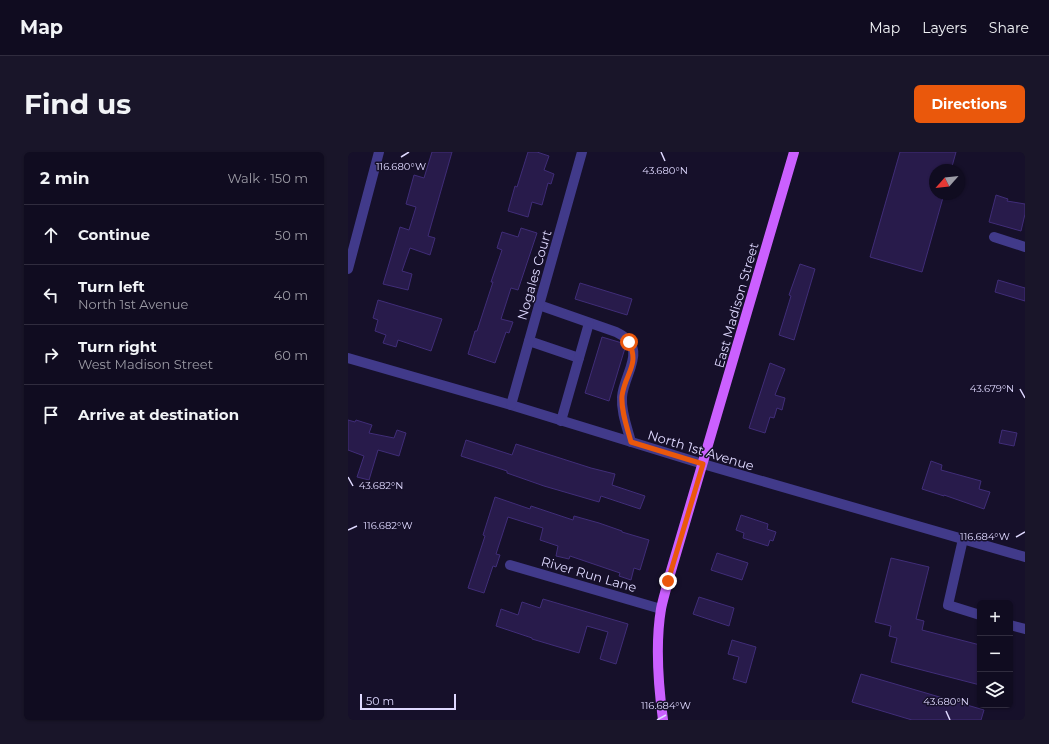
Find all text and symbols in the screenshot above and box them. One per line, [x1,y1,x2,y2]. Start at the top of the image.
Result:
text: Map [20,16,63,39]
text: Map [869,19,900,37]
text: Layers [922,19,967,37]
text: Share [989,19,1029,37]
button: Directions [914,85,1025,123]
text: Find us [24,87,131,121]
text: 116.680°W [376,160,426,173]
text: 43.680°N [642,164,688,177]
north arrow [929,164,965,200]
text: 2 min [40,168,90,188]
text: Walk · 150 m [227,170,308,186]
icon: ahead [40,224,62,246]
text: Continue [78,225,150,244]
text: 50 m [275,227,308,243]
street label: Nogales Court [514,228,554,322]
street label: East Madison Street [710,240,762,370]
text: Turn left [78,277,145,296]
icon: left [40,284,62,306]
text: 40 m [274,287,308,303]
text: North 1st Avenue [78,296,188,312]
route start [620,333,638,351]
text: Turn right [78,337,157,356]
icon: right [40,344,62,366]
text: 60 m [274,347,308,363]
text: West Madison Street [78,356,213,372]
text: 43.679°N [970,382,1014,395]
icon: arrive [40,404,62,426]
text: Arrive at destination [78,405,239,424]
street label: North 1st Avenue [646,426,756,474]
text: 43.682°N [359,479,403,492]
text: 116.682°W [363,519,413,532]
text: 116.684°W [960,530,1010,543]
street label: River Run Lane [539,553,639,595]
route end [659,572,677,590]
map controls [977,600,1013,708]
button: + [977,600,1013,636]
button: − [977,636,1013,672]
button: layers [977,672,1013,708]
scale bar [360,692,456,711]
text: 50 m [366,694,394,708]
text: 43.680°N [923,695,969,708]
text: 116.684°W [641,699,691,712]

